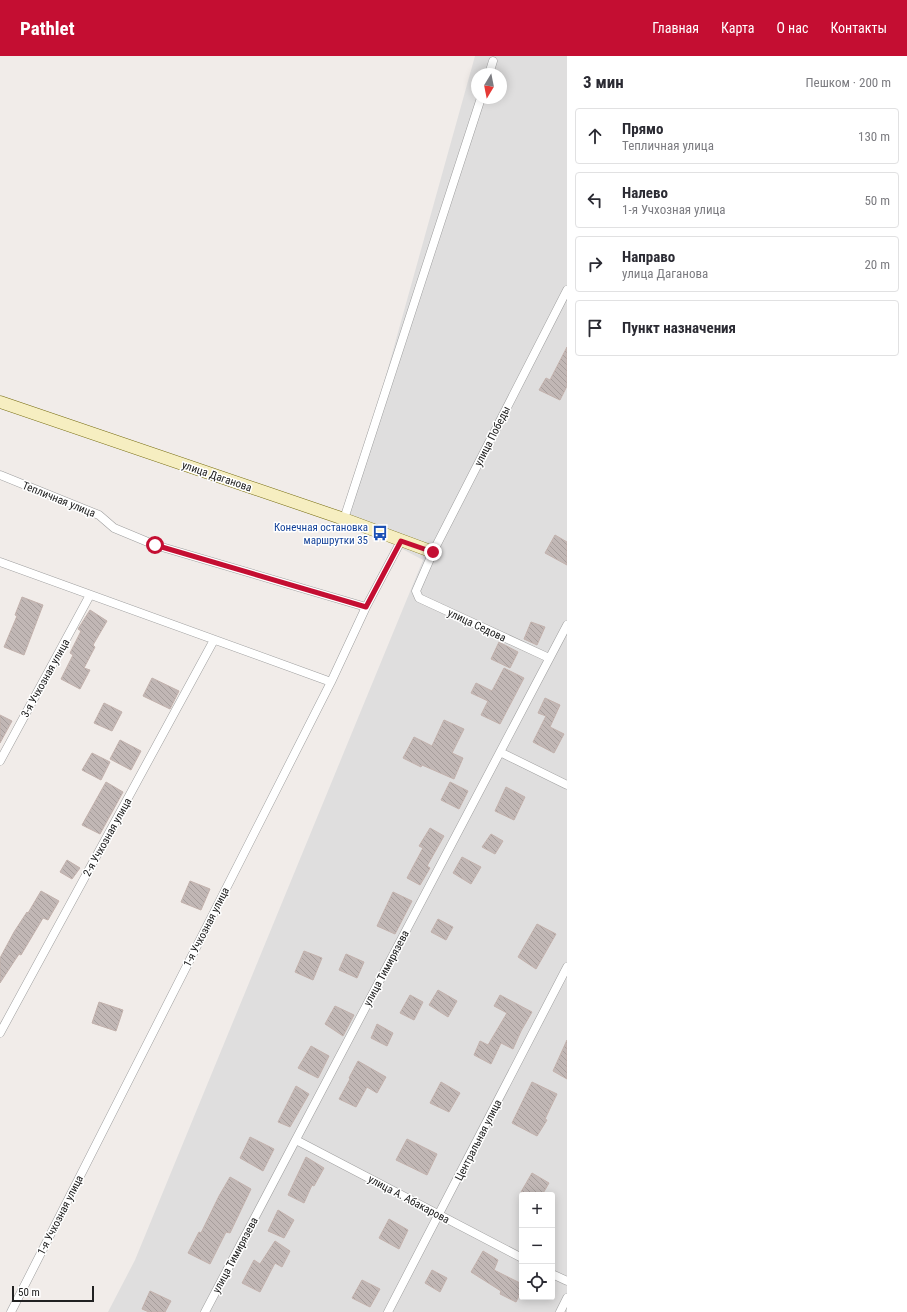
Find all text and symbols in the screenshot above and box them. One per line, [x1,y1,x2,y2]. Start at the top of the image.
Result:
text: Pathlet [20,17,75,40]
text: Главная [652,20,699,36]
text: Карта [721,20,754,36]
text: О нас [776,20,808,36]
text: Контакты [830,20,887,36]
north arrow [471,68,507,104]
text: 3 мин [583,72,624,92]
text: Пешком · 200 m [805,75,891,90]
text: Прямо [622,120,663,138]
icon: ahead [584,125,606,147]
text: 130 m [858,129,890,144]
text: Тепличная улица [622,138,714,153]
text: Налево [622,184,668,202]
icon: left [584,189,606,211]
text: 50 m [864,193,890,208]
text: 1-я Учхозная улица [622,202,726,217]
text: Направо [622,248,675,266]
icon: right [584,253,606,275]
text: 20 m [864,257,890,272]
text: улица Даганова [622,266,708,281]
icon: arrive [584,317,606,339]
text: Пункт назначения [622,319,736,337]
street label: улица Победы [472,404,513,468]
street label: улица Даганова [180,458,253,494]
street label: Тепличная улица [20,479,97,520]
place label: Конечная остановка маршрутки 35 [274,521,368,547]
bus stop icon: Конечная остановка маршрутки 35 [371,524,389,542]
route start [146,536,164,554]
route end [424,543,442,561]
street label: улица Седова [446,606,508,645]
street label: 3-я Учхозная улица [19,637,72,720]
street label: 2-я Учхозная улица [81,796,134,879]
street label: 1-я Учхозная улица [181,885,232,969]
street label: улица Тимирязева [361,928,412,1008]
street label: Центральная улица [452,1097,505,1183]
street label: 1-я Учхозная улица [35,1173,86,1257]
street label: улица А. Абакарова [366,1173,452,1226]
map controls [519,1192,555,1300]
button: + [519,1192,555,1228]
street label: улица Тимирязева [210,1215,261,1295]
button: − [519,1228,555,1264]
button: locate [519,1264,555,1300]
scale bar [12,1284,94,1303]
text: 50 m [18,1286,40,1299]

